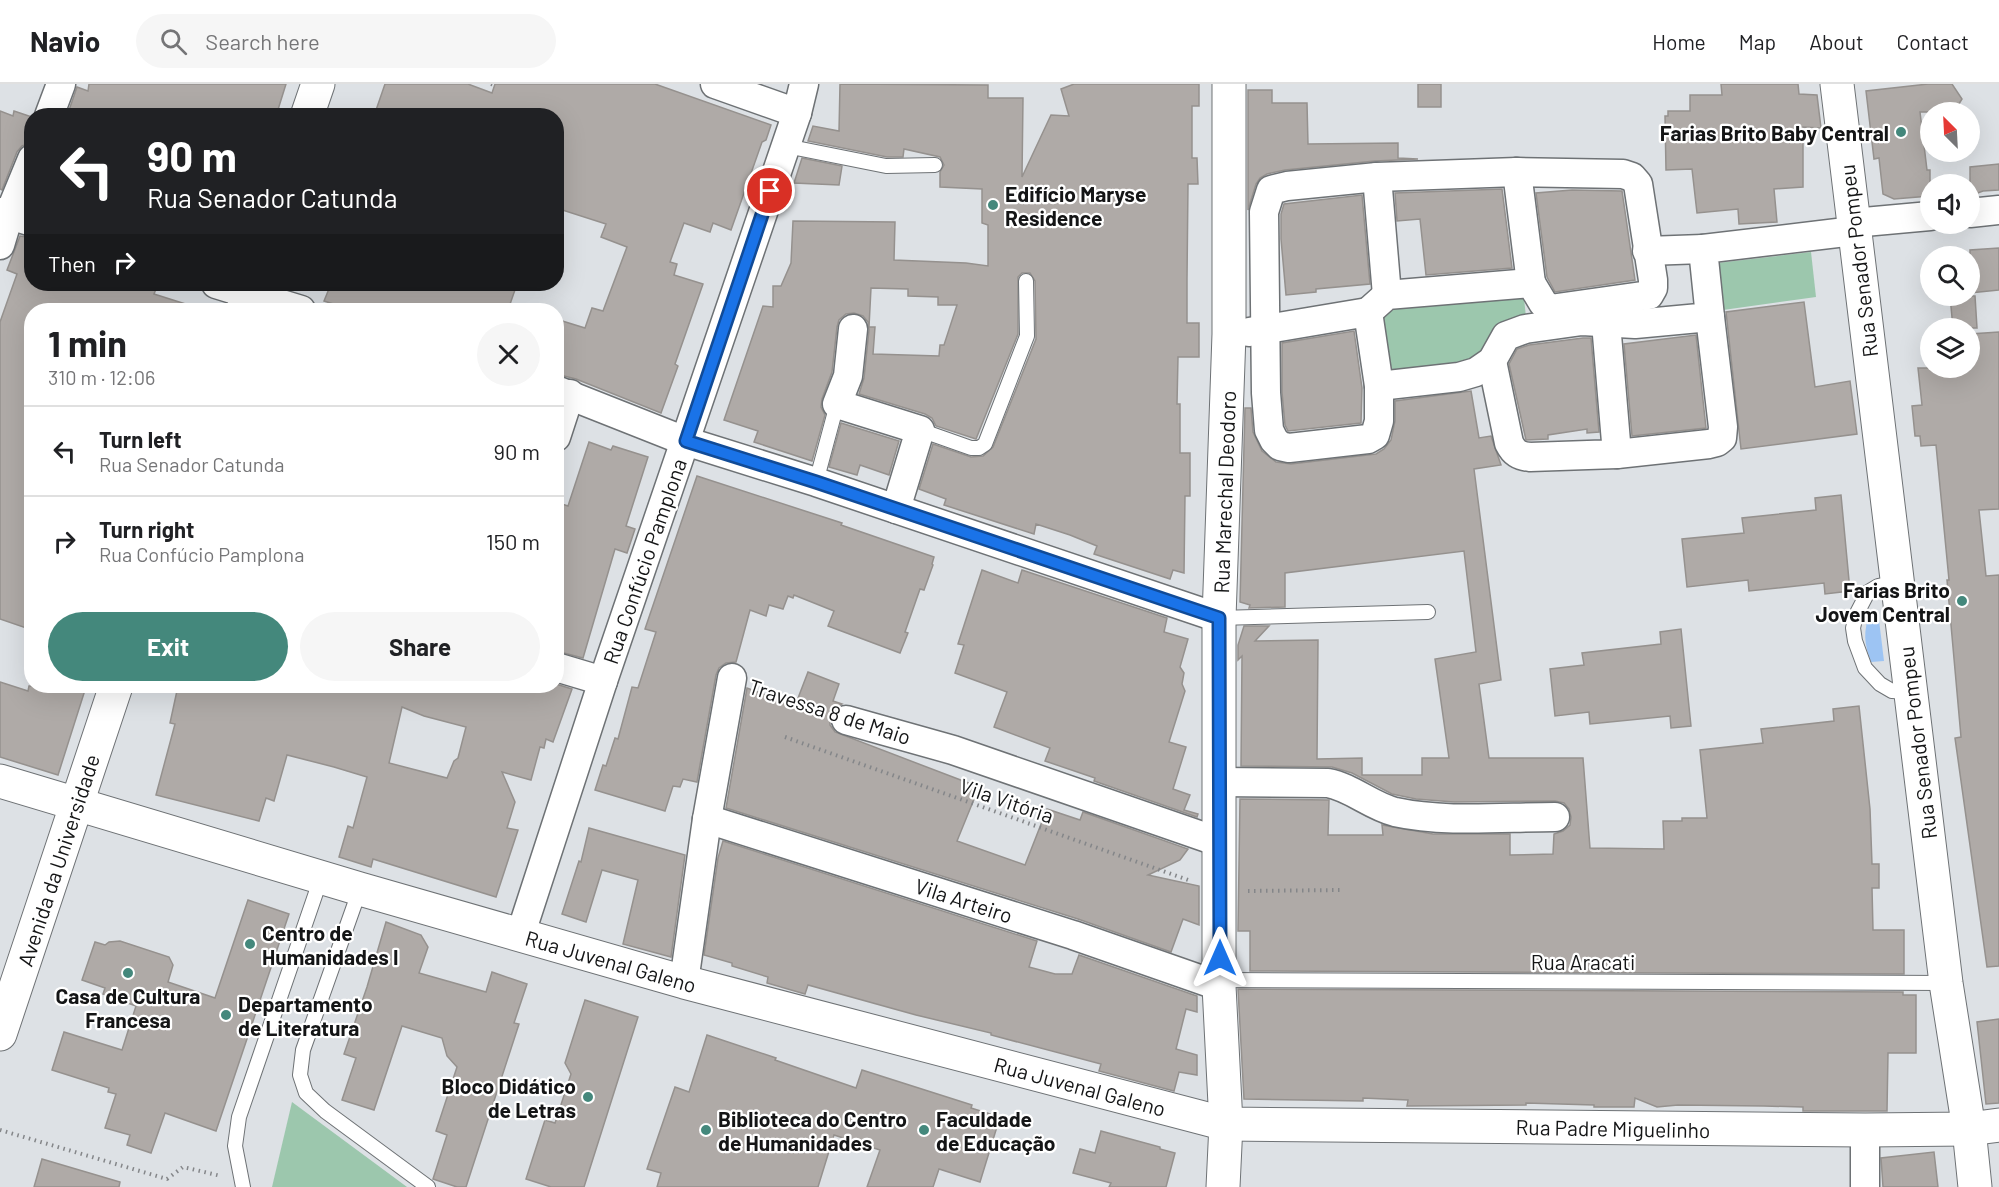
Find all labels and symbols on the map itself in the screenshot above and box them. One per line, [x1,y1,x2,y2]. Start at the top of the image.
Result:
north arrow [1920,102,1980,162]
place label: Farias Brito Baby Central [1660,120,1889,145]
marker: Farias Brito Baby Central [1894,125,1908,139]
street label: Rua Senador Pompeu [1834,163,1882,359]
pin [744,165,795,216]
place label: Edifício Maryse Residence [1005,181,1146,230]
marker: Edifício Maryse Residence [986,198,1000,212]
street label: Rua Marechal Deodoro [1208,390,1240,594]
street label: Rua Confúcio Pamplona [597,455,691,667]
place label: Farias Brito Jovem Central [1815,577,1950,626]
marker: Farias Brito Jovem Central [1955,594,1969,608]
street label: Rua Senador Pompeu [1893,645,1941,841]
street label: Travessa 8 de Maio [746,673,914,749]
street label: Avenida da Universidade [12,751,104,969]
street label: Vila Vitória [957,772,1057,828]
street label: Vila Arteiro [912,873,1016,927]
place label: Centro de Humanidades I [262,920,399,969]
street label: Rua Juvenal Galeno [523,925,699,997]
position arrow [1188,926,1252,990]
marker: Centro de Humanidades I [243,937,257,951]
street label: Rua Aracati [1531,949,1635,974]
marker: Casa de Cultura Francesa [121,966,135,980]
place label: Casa de Cultura Francesa [56,983,200,1032]
place label: Departamento de Literatura [238,991,373,1040]
marker: Departamento de Literatura [219,1008,233,1022]
street label: Rua Juvenal Galeno [992,1051,1168,1121]
place label: Bloco Didático de Letras [442,1073,576,1122]
marker: Bloco Didático de Letras [581,1090,595,1104]
place label: Biblioteca do Centro de Humanidades [718,1106,907,1155]
place label: Faculdade de Educação [936,1106,1056,1155]
street label: Rua Padre Miguelinho [1515,1114,1711,1142]
marker: Biblioteca do Centro de Humanidades [699,1123,713,1137]
marker: Faculdade de Educação [917,1123,931,1137]

